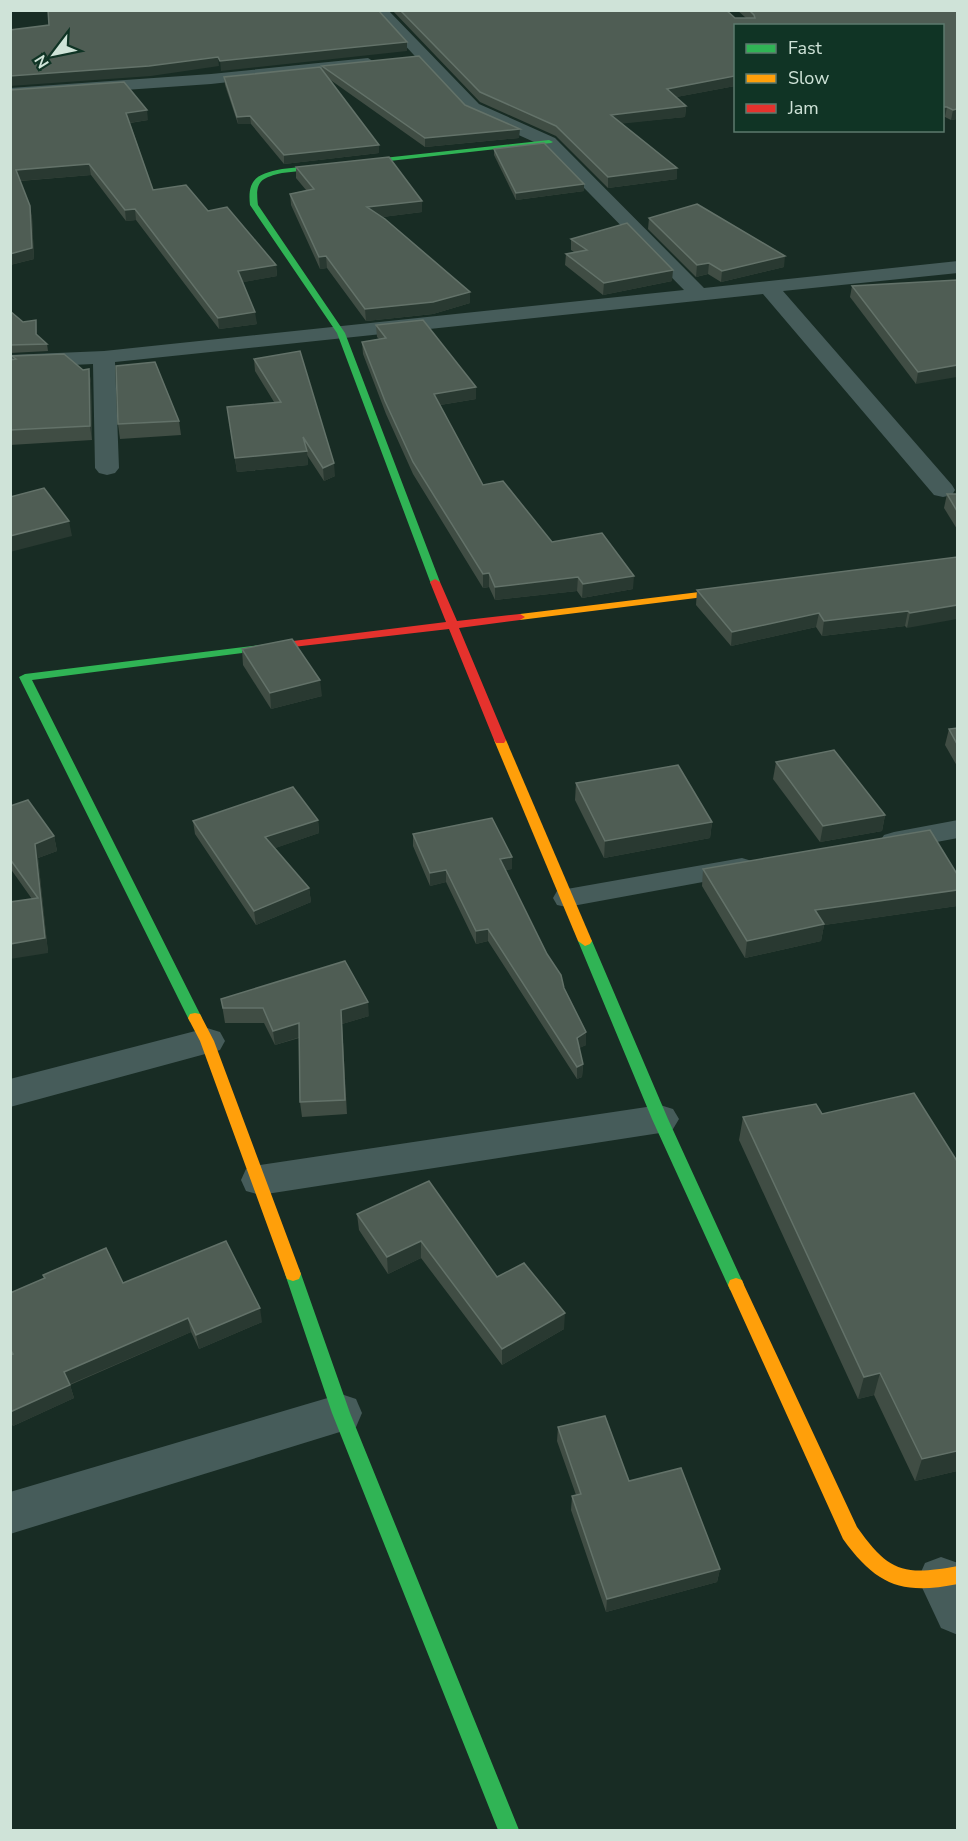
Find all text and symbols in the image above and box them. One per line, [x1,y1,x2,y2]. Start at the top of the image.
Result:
north arrow [24,24,84,84]
legend [734,24,944,132]
text: Fast [788,36,823,60]
text: N [30,51,55,72]
text: Slow [788,66,829,90]
text: Jam [787,96,819,120]

